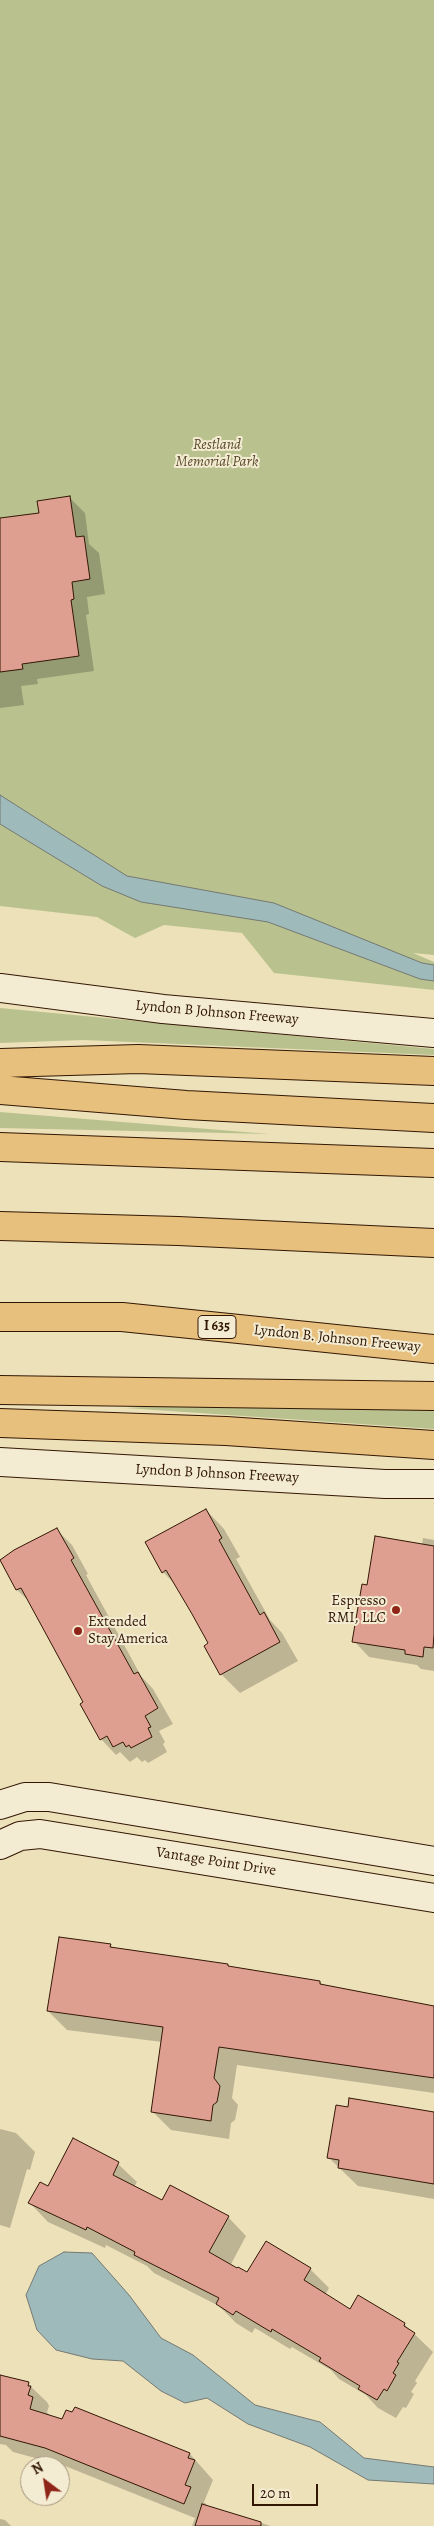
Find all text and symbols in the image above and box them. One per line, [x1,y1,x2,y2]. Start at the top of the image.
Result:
park label: Restland Memorial Park [176,436,258,471]
street label: Lyndon B Johnson Freeway [135,997,299,1029]
road number: I 635 [198,1315,236,1338]
street label: Lyndon B. Johnson Freeway [253,1321,421,1357]
street label: Lyndon B Johnson Freeway [135,1461,299,1487]
place label: Espresso RMI, LLC [327,1592,386,1627]
marker: Espresso RMI, LLC [390,1604,402,1616]
place label: Extended Stay America [88,1613,168,1648]
marker: Extended Stay America [72,1625,84,1637]
street label: Vantage Point Drive [155,1844,277,1880]
north arrow [20,2456,70,2506]
text: N [28,2458,47,2479]
scale bar [254,2474,320,2506]
text: 20 m [260,2483,291,2503]

